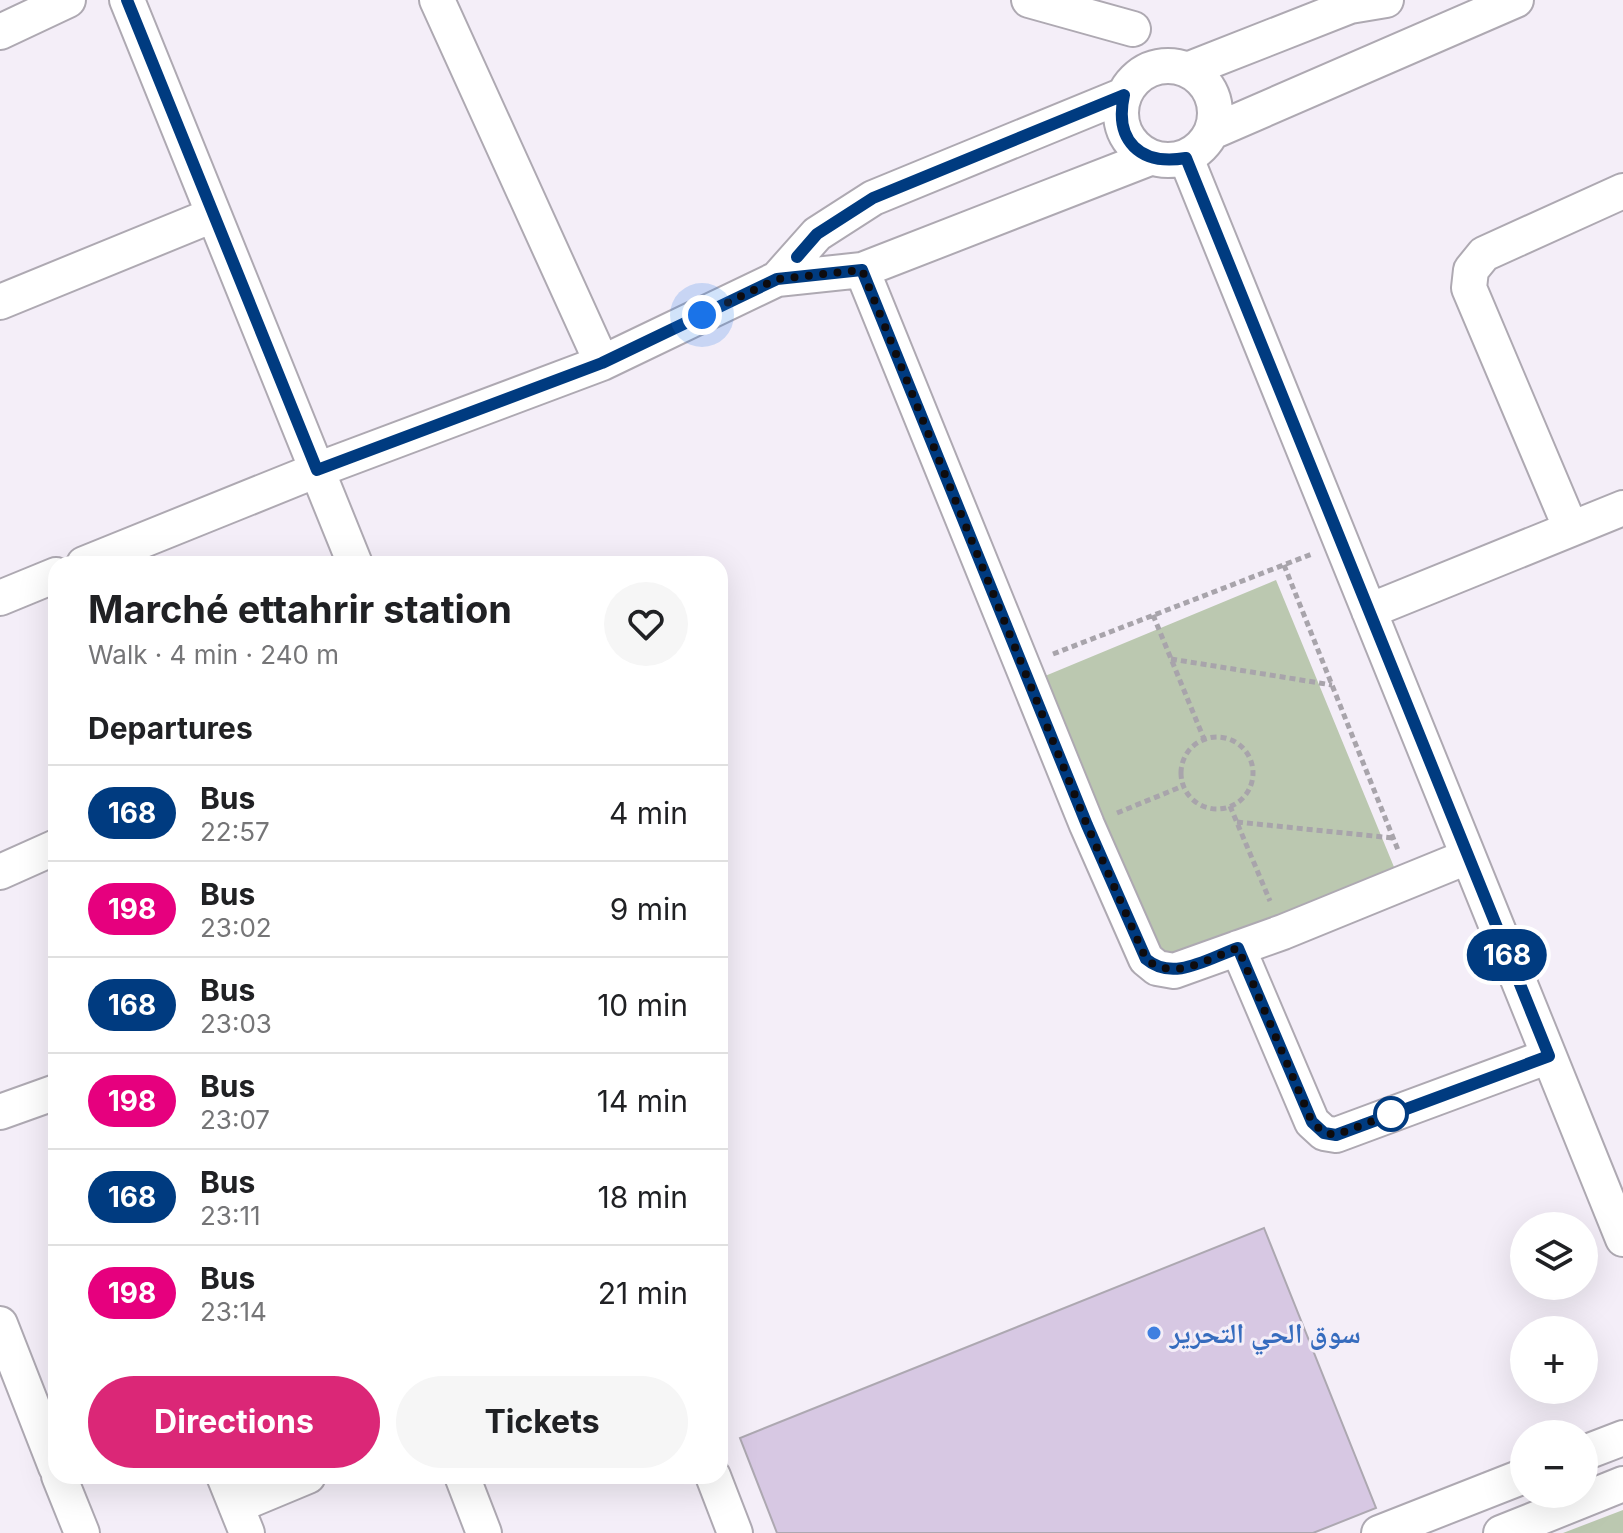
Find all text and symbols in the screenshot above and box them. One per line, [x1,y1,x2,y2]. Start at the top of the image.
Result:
your location [682,295,722,335]
button: heart [604,582,688,666]
text: Marché ettahrir station [88,586,512,632]
text: Walk · 4 min · 240 m [88,639,339,670]
text: Departures [88,710,253,746]
text: Bus [200,780,255,816]
text: 4 min [609,795,688,831]
text: 168 [108,796,156,830]
text: 22:57 [200,816,270,847]
text: Bus [200,876,255,912]
text: 9 min [610,891,688,927]
text: 198 [108,892,156,926]
text: 23:02 [200,912,272,943]
line badge: 168 [1461,929,1553,981]
text: 168 [1483,938,1531,972]
text: Bus [200,972,255,1008]
text: 10 min [597,987,688,1023]
text: 168 [108,988,156,1022]
text: 23:03 [200,1008,272,1039]
text: Bus [200,1068,255,1104]
text: 14 min [597,1083,688,1119]
text: 198 [108,1084,156,1118]
unlabelled marker [1374,1097,1408,1131]
text: 23:07 [200,1104,270,1135]
text: Bus [200,1164,255,1200]
text: 18 min [598,1179,688,1215]
text: 168 [108,1180,156,1214]
text: 23:11 [200,1200,261,1231]
map controls [1510,1212,1598,1508]
button: layers [1510,1212,1598,1300]
text: Bus [200,1260,255,1296]
text: 21 min [598,1275,688,1311]
text: 198 [108,1276,156,1310]
text: 23:14 [200,1296,267,1327]
place label: سوق الحي التحرير [1169,1316,1361,1356]
button: + [1510,1316,1598,1404]
marker: سوق الحي التحرير [1145,1324,1163,1342]
button: Directions [88,1376,380,1468]
button: Tickets [396,1376,688,1468]
button: − [1510,1420,1598,1508]

